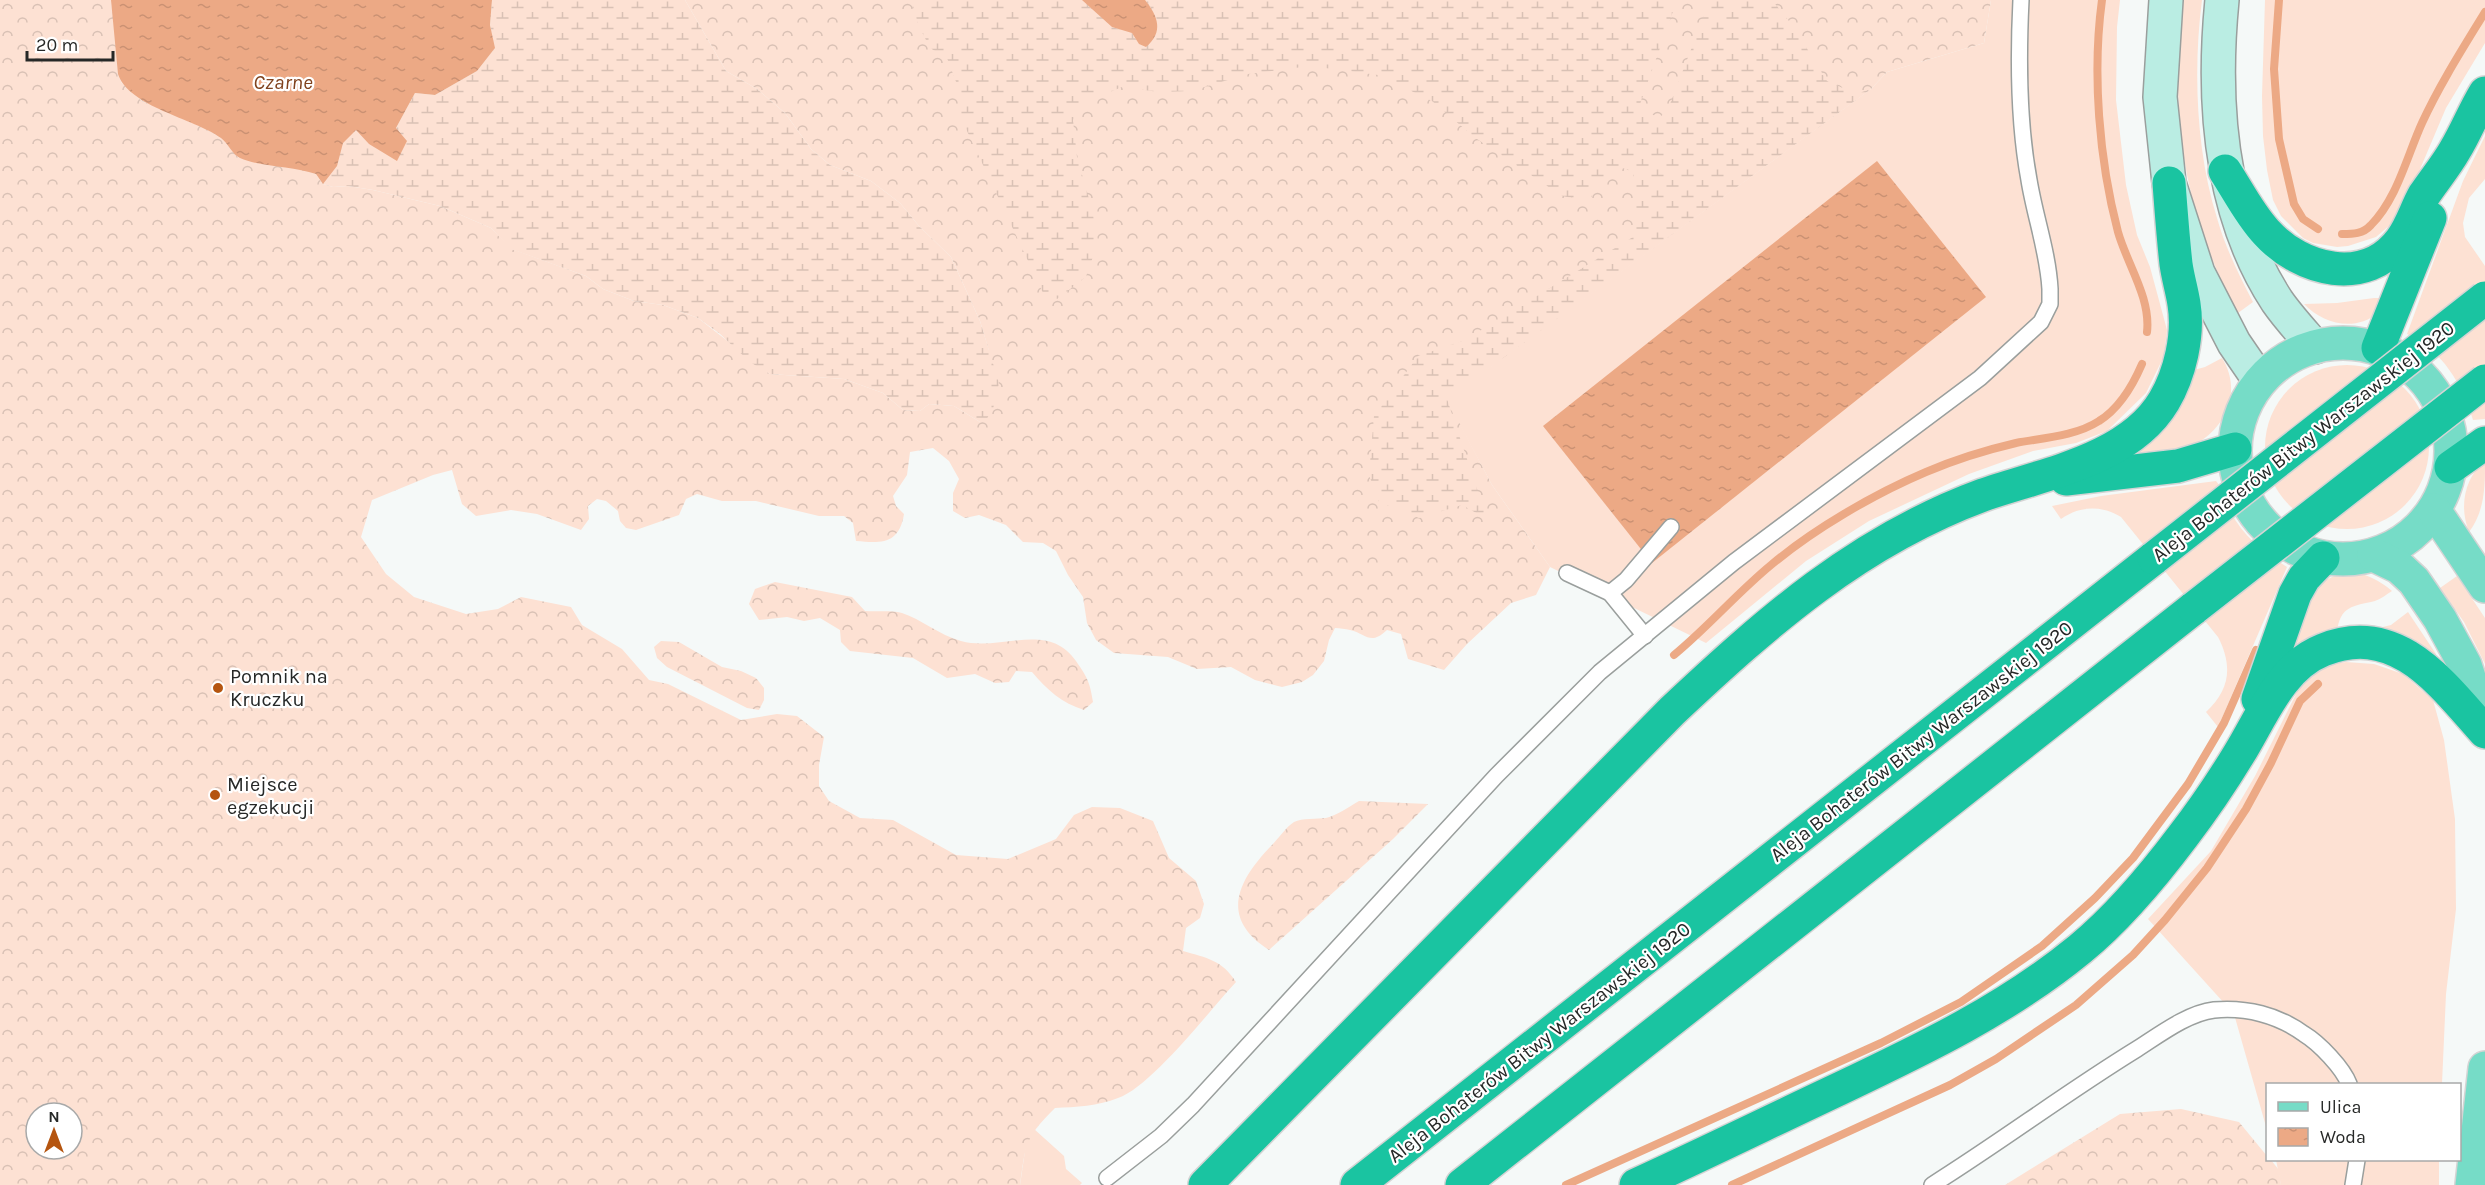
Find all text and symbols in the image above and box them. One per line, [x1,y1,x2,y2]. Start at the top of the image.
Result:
scale bar [27,24,112,62]
text: 20 m [36,34,78,56]
water label: Czarne [253,70,313,94]
street label: Aleja Bohaterów Bitwy Warszawskiej 1920 [2148,316,2459,567]
street label: Aleja Bohaterów Bitwy Warszawskiej 1920 [1766,616,2077,867]
place label: Pomnik na Kruczku [230,665,328,711]
marker: Pomnik na Kruczku [211,681,225,695]
place label: Miejsce egzekucji [227,773,314,819]
marker: Miejsce egzekucji [208,788,222,802]
street label: Aleja Bohaterów Bitwy Warszawskiej 1920 [1384,917,1695,1168]
legend [2266,1083,2461,1161]
text: Ulica [2320,1096,2361,1118]
north arrow [24,1101,84,1161]
text: N [48,1107,60,1126]
text: Woda [2320,1126,2366,1148]

